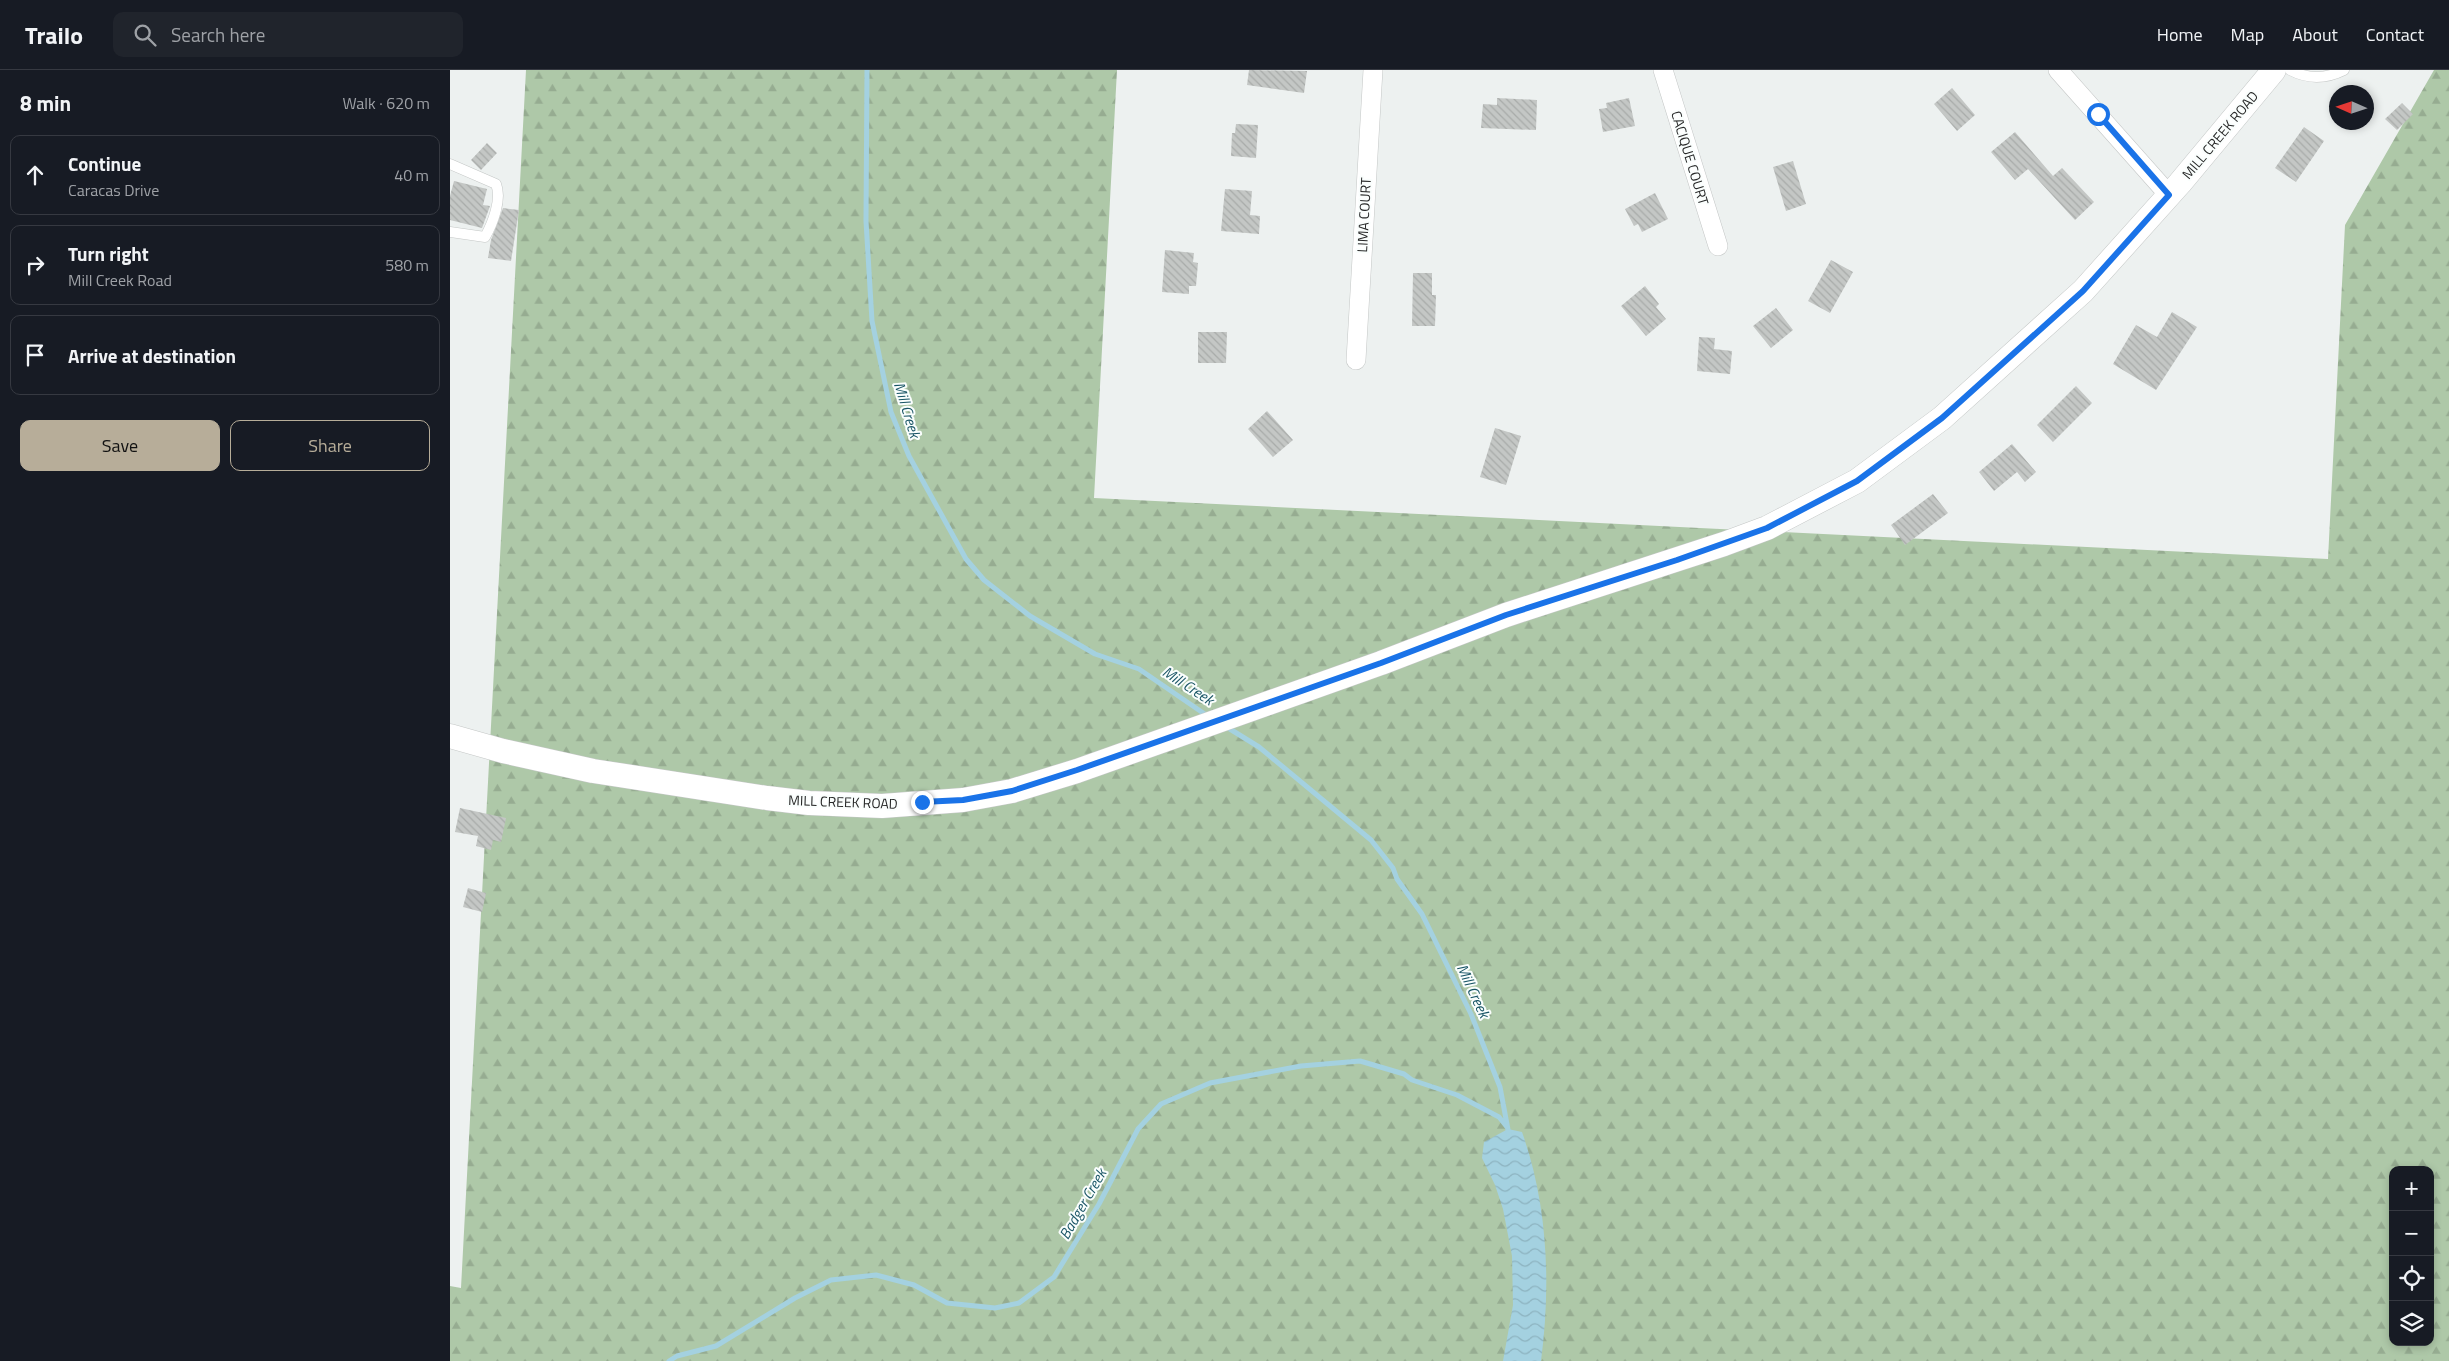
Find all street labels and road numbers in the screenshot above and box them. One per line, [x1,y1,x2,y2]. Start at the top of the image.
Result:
street label: MILL CREEK ROAD [2176,86,2263,183]
street label: CACIQUE COURT [1666,108,1715,208]
street label: LIMA COURT [1351,176,1376,253]
street label: MILL CREEK ROAD [788,789,898,814]

